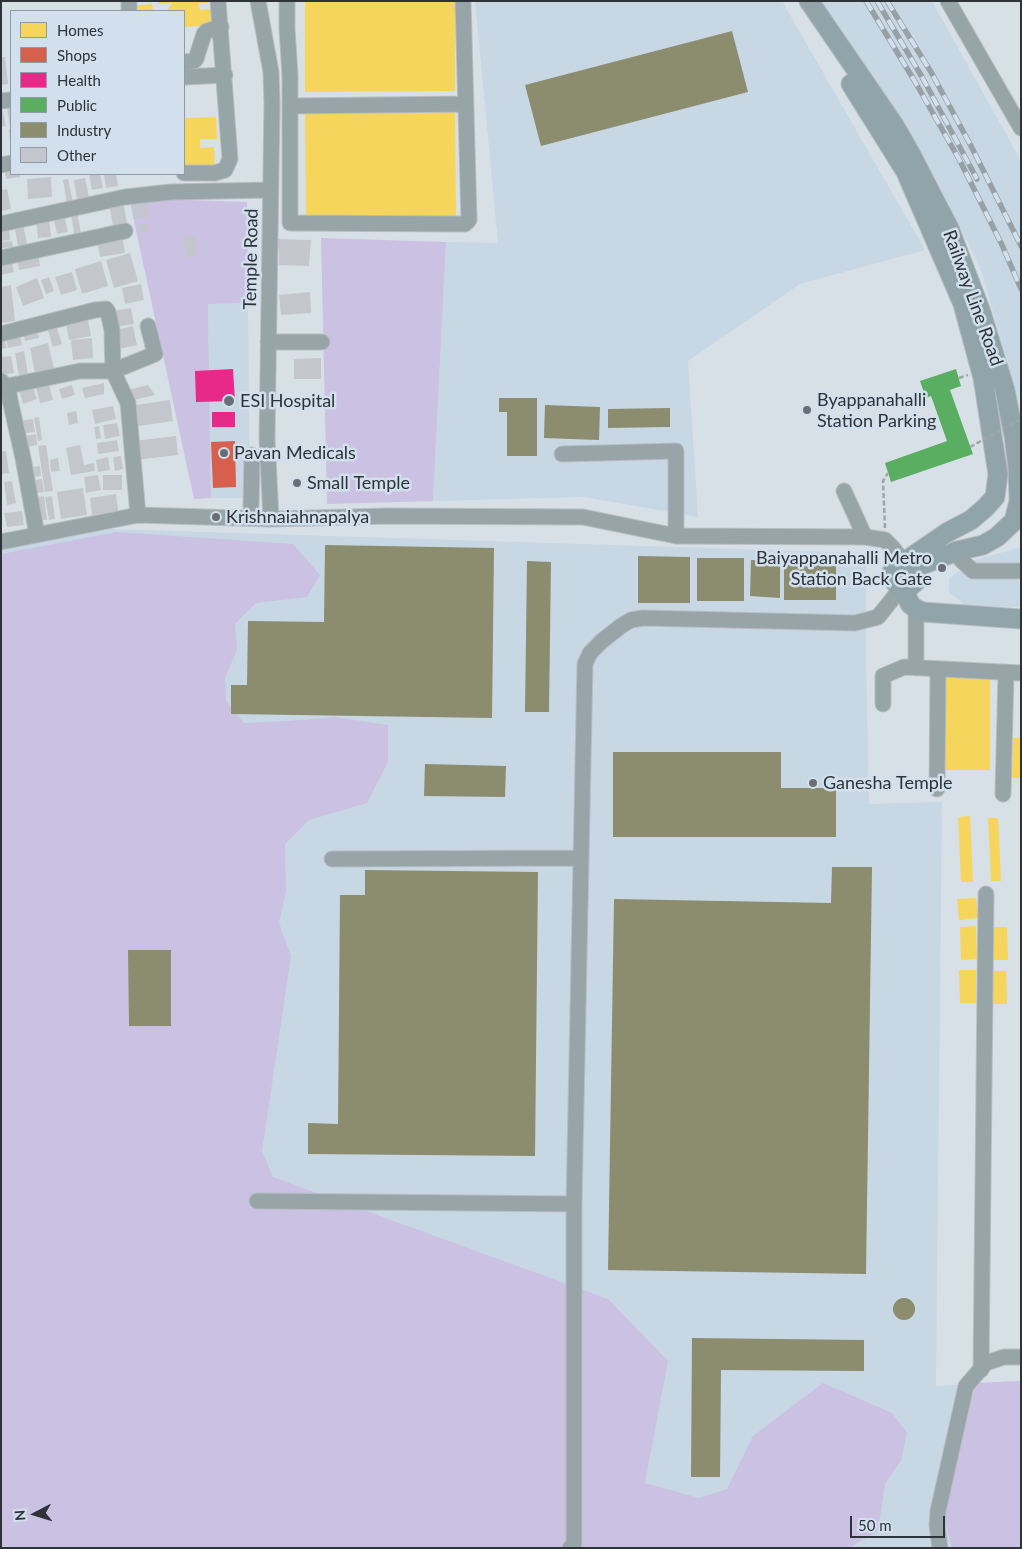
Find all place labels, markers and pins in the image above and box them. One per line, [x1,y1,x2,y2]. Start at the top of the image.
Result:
place label: Byappanahalli Station Parking [817,389,936,432]
place label: ESI Hospital [240,390,335,412]
marker: ESI Hospital [222,394,236,408]
marker: Byappanahalli Station Parking [801,404,813,416]
place label: Pavan Medicals [234,442,356,464]
marker: Pavan Medicals [218,447,230,459]
place label: Small Temple [307,472,410,494]
marker: Small Temple [291,477,303,489]
place label: Krishnaiahnapalya [226,506,369,528]
marker: Krishnaiahnapalya [210,511,222,523]
place label: Baiyappanahalli Metro Station Back Gate [756,547,932,590]
marker: Baiyappanahalli Metro Station Back Gate [936,562,948,574]
place label: Ganesha Temple [823,772,953,794]
marker: Ganesha Temple [807,777,819,789]

